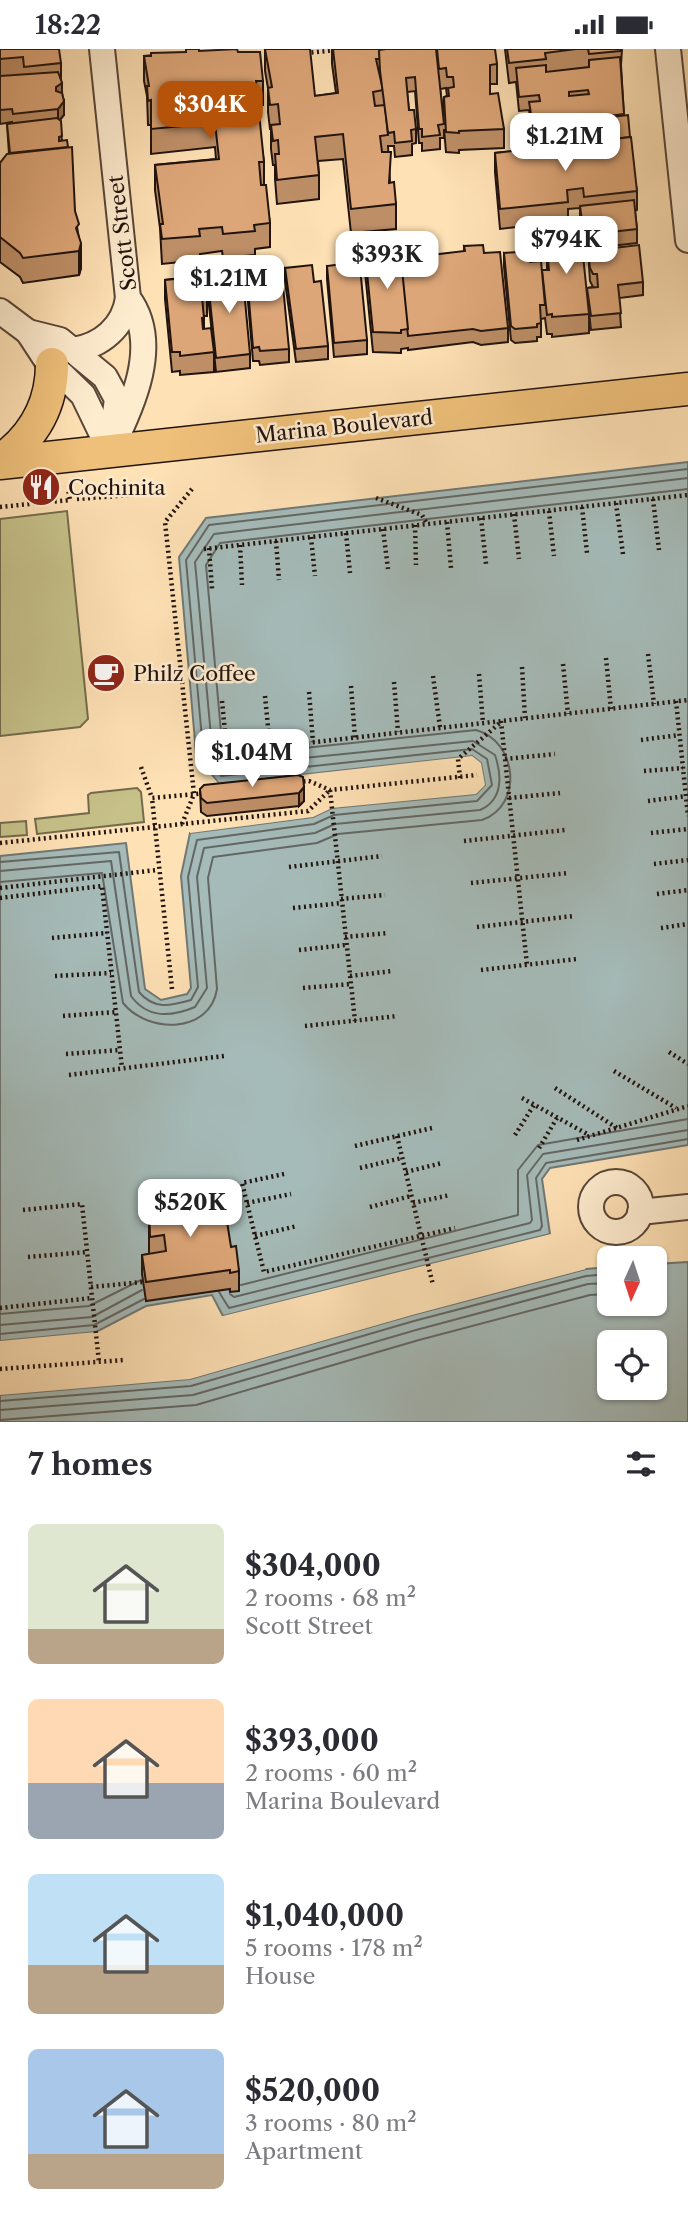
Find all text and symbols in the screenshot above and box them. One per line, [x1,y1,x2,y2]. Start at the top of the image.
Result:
text: 18:22 [35,9,101,41]
pin: $304K [161,81,259,141]
text: $304K [174,90,246,118]
pin: $1.21M [508,113,622,173]
text: $1.21M [526,122,604,150]
street label: Scott Street [102,173,142,292]
pin: $794K [517,217,615,276]
text: $794K [531,225,601,253]
pin: $393K [338,231,436,291]
text: $393K [352,240,422,268]
pin: $1.21M [172,255,286,315]
text: $1.21M [190,264,268,292]
street label: Marina Boulevard [254,404,434,448]
restaurant icon: Cochinita [20,466,62,508]
place label: Cochinita [68,475,167,500]
cafe icon: Philz Coffee [85,652,127,694]
place label: Philz Coffee [133,661,256,686]
pin: $1.04M [195,729,309,789]
text: $1.04M [211,738,293,766]
pin: $520K [141,1179,239,1239]
text: $520K [154,1188,226,1216]
north arrow [597,1246,667,1316]
map controls [597,1246,667,1400]
button: locate [597,1330,667,1400]
icon: filters [622,1445,660,1483]
text: 7 homes [28,1446,153,1483]
text: $304,000 [245,1547,381,1584]
icon: home [84,1552,168,1636]
text: 2 rooms · 68 m² [245,1584,416,1612]
text: Scott Street [245,1612,373,1640]
text: $393,000 [245,1722,379,1759]
icon: home [84,1727,168,1811]
text: 2 rooms · 60 m² [245,1759,417,1787]
text: Marina Boulevard [245,1787,440,1815]
text: $1,040,000 [245,1897,404,1934]
icon: home [84,1902,168,1986]
text: 5 rooms · 178 m² [245,1934,423,1962]
text: House [245,1962,315,1990]
text: $520,000 [245,2072,380,2109]
icon: home [84,2077,168,2161]
text: 3 rooms · 80 m² [245,2109,417,2137]
text: Apartment [245,2137,363,2165]

